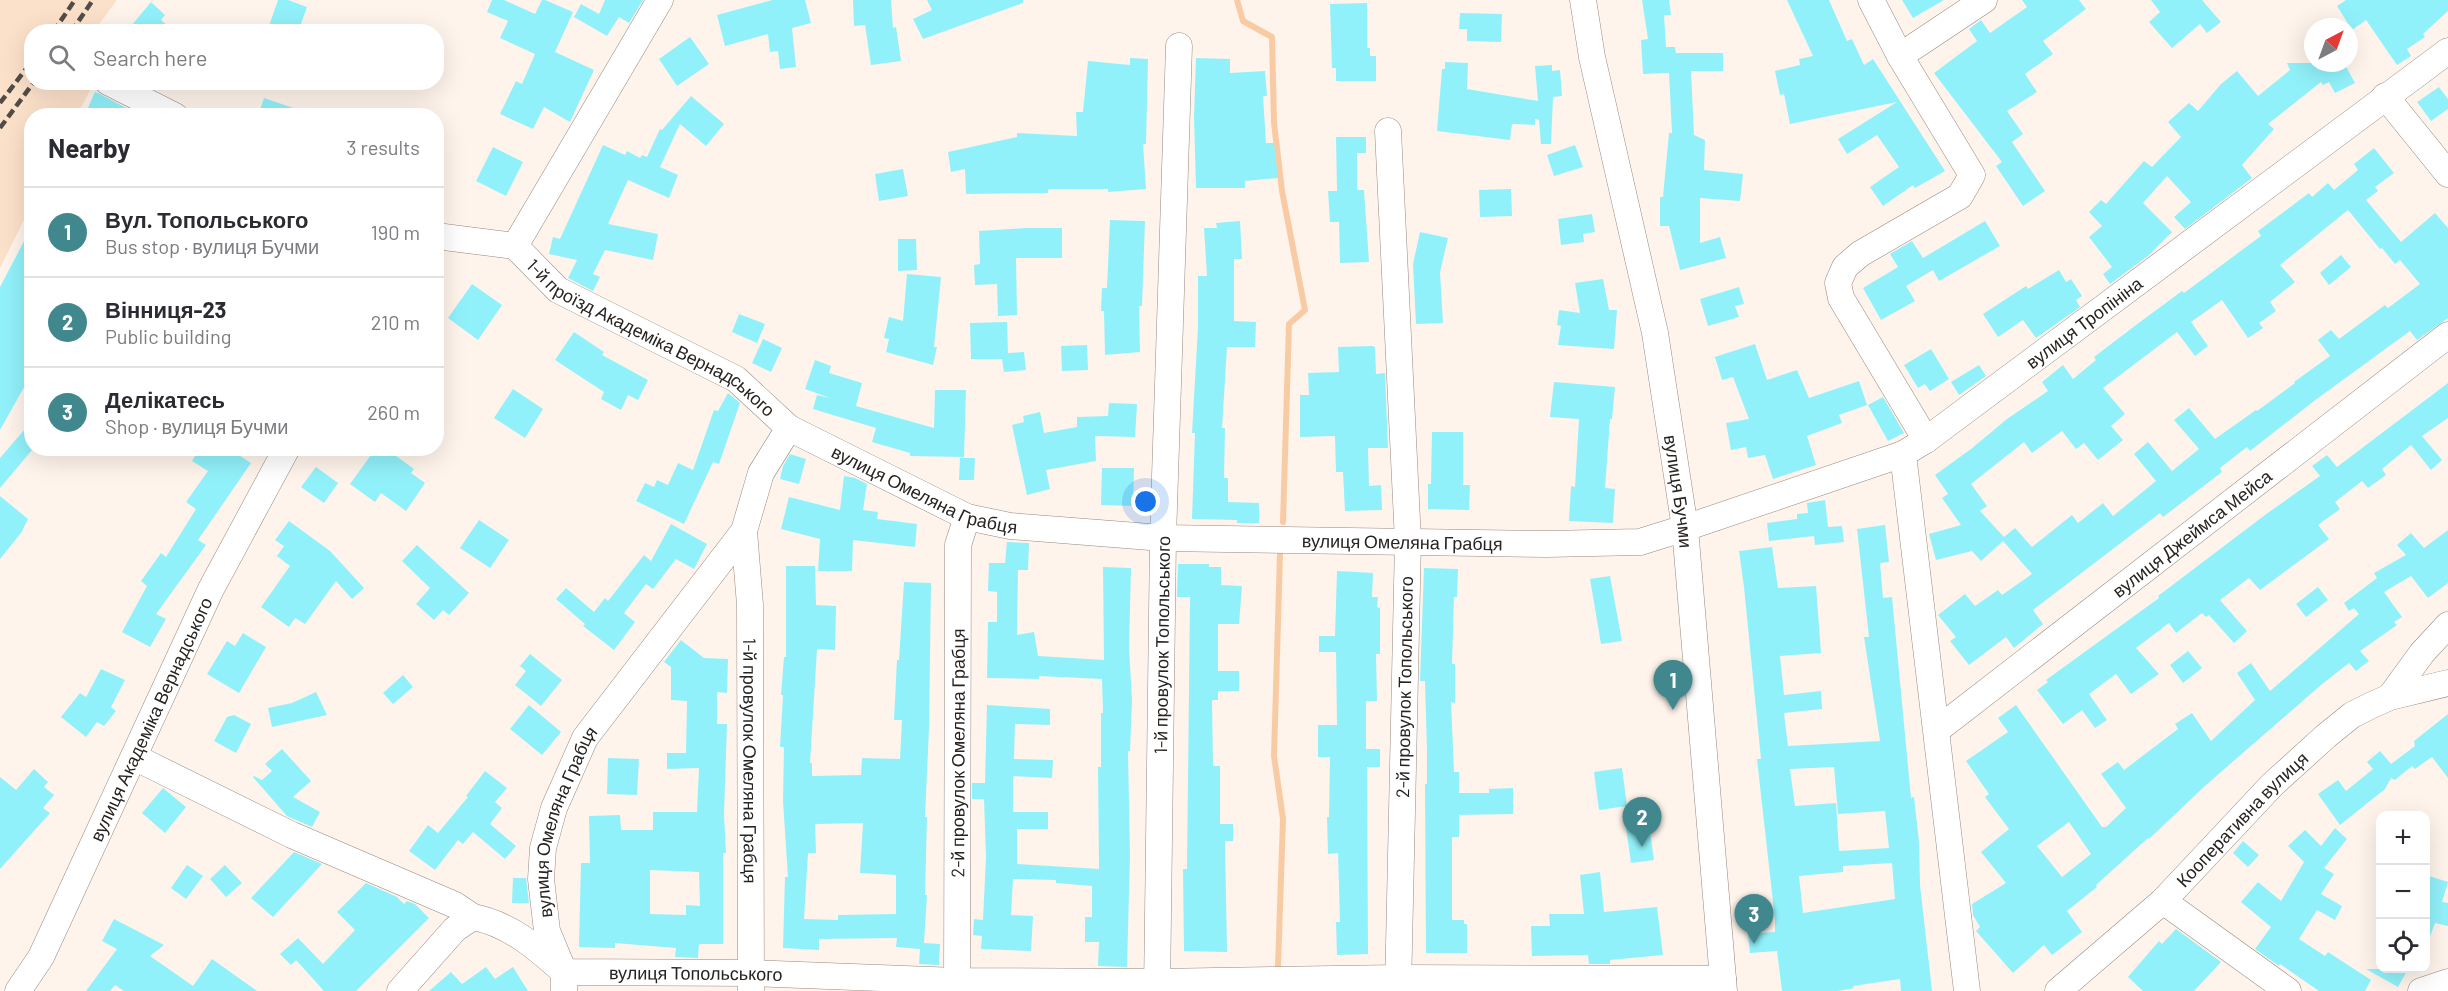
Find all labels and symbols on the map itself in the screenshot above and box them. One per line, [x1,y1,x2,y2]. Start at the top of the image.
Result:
north arrow [2304,18,2358,72]
street label: 1-й проїзд Академіка Вернадського [522,254,780,421]
street label: вулиця Тропініна [2021,271,2147,373]
street label: вулиця Бучми [1660,433,1698,549]
street label: вулиця Омеляна Грабця [828,440,1018,538]
street label: вулиця Джеймса Мейса [2108,464,2277,602]
your location [1131,487,1160,516]
street label: вулиця Омеляна Грабця [1302,529,1503,554]
street label: 1-й провулок Топольського [1149,536,1174,754]
street label: 2-й провулок Топольського [1391,576,1417,798]
street label: вулиця Академіка Вернадського [85,594,217,845]
street label: 2-й провулок Омеляна Грабця [946,628,969,878]
street label: 1-й провулок Омеляна Грабця [739,638,762,884]
pin: 1 [1654,660,1692,710]
street label: вулиця Омеляна Грабця [530,721,601,919]
street label: Кооперативна вулиця [2171,747,2312,891]
pin: 2 [1622,798,1662,847]
pin: 3 [1734,894,1774,944]
street label: вулиця Топольського [609,961,783,985]

